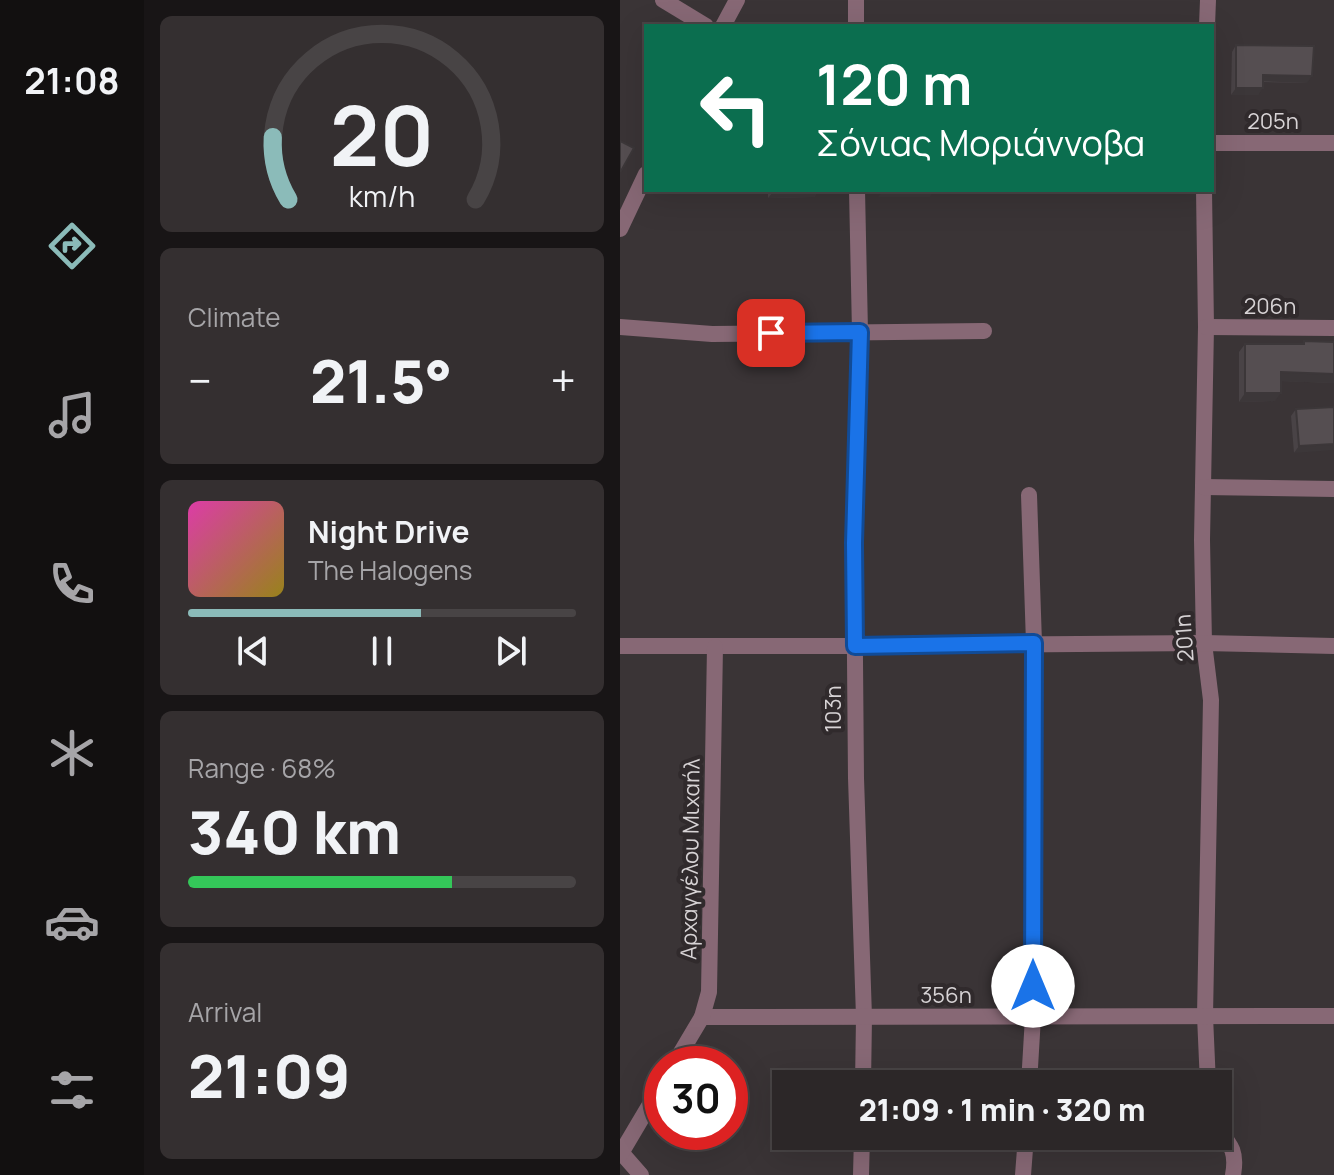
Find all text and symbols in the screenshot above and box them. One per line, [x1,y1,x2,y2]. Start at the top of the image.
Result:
text: 120 m [816,45,972,122]
text: 21:08 [24,56,120,105]
icon: left [684,56,788,160]
text: 20 [330,76,434,190]
street label: 205η [1247,106,1299,136]
text: Σόνιας Μοριάννοβα [816,118,1145,167]
text: km/h [349,177,415,216]
icon: directions [44,218,100,274]
street label: 206η [1244,291,1296,321]
text: Climate [188,299,280,335]
pin [737,299,805,367]
icon: arrive [749,311,793,355]
text: 21.5° [310,339,453,421]
text: − [188,350,212,410]
text: + [551,350,576,410]
icon: music [44,387,100,443]
text: Night Drive [308,511,470,552]
text: The Halogens [308,552,472,588]
icon: phone [44,556,100,612]
street label: 201η [1167,613,1201,663]
icon: previous [231,629,275,673]
icon: pause [360,629,404,673]
icon: next [489,629,533,673]
street label: 103η [818,685,848,733]
icon: climate [44,725,100,781]
text: Range · 68% [188,750,336,786]
street label: Αρχαγγέλου Μιχαήλ [673,758,707,960]
text: 340 km [188,790,401,872]
icon: car [44,894,100,950]
position arrow [991,944,1075,1028]
street label: 356η [920,980,972,1010]
text: Arrival [188,994,262,1030]
text: 21:09 [188,1034,351,1116]
speed limit sign: 30 [644,1046,748,1150]
icon: filters [44,1062,100,1118]
text: 21:09 · 1 min · 320 m [859,1089,1145,1130]

